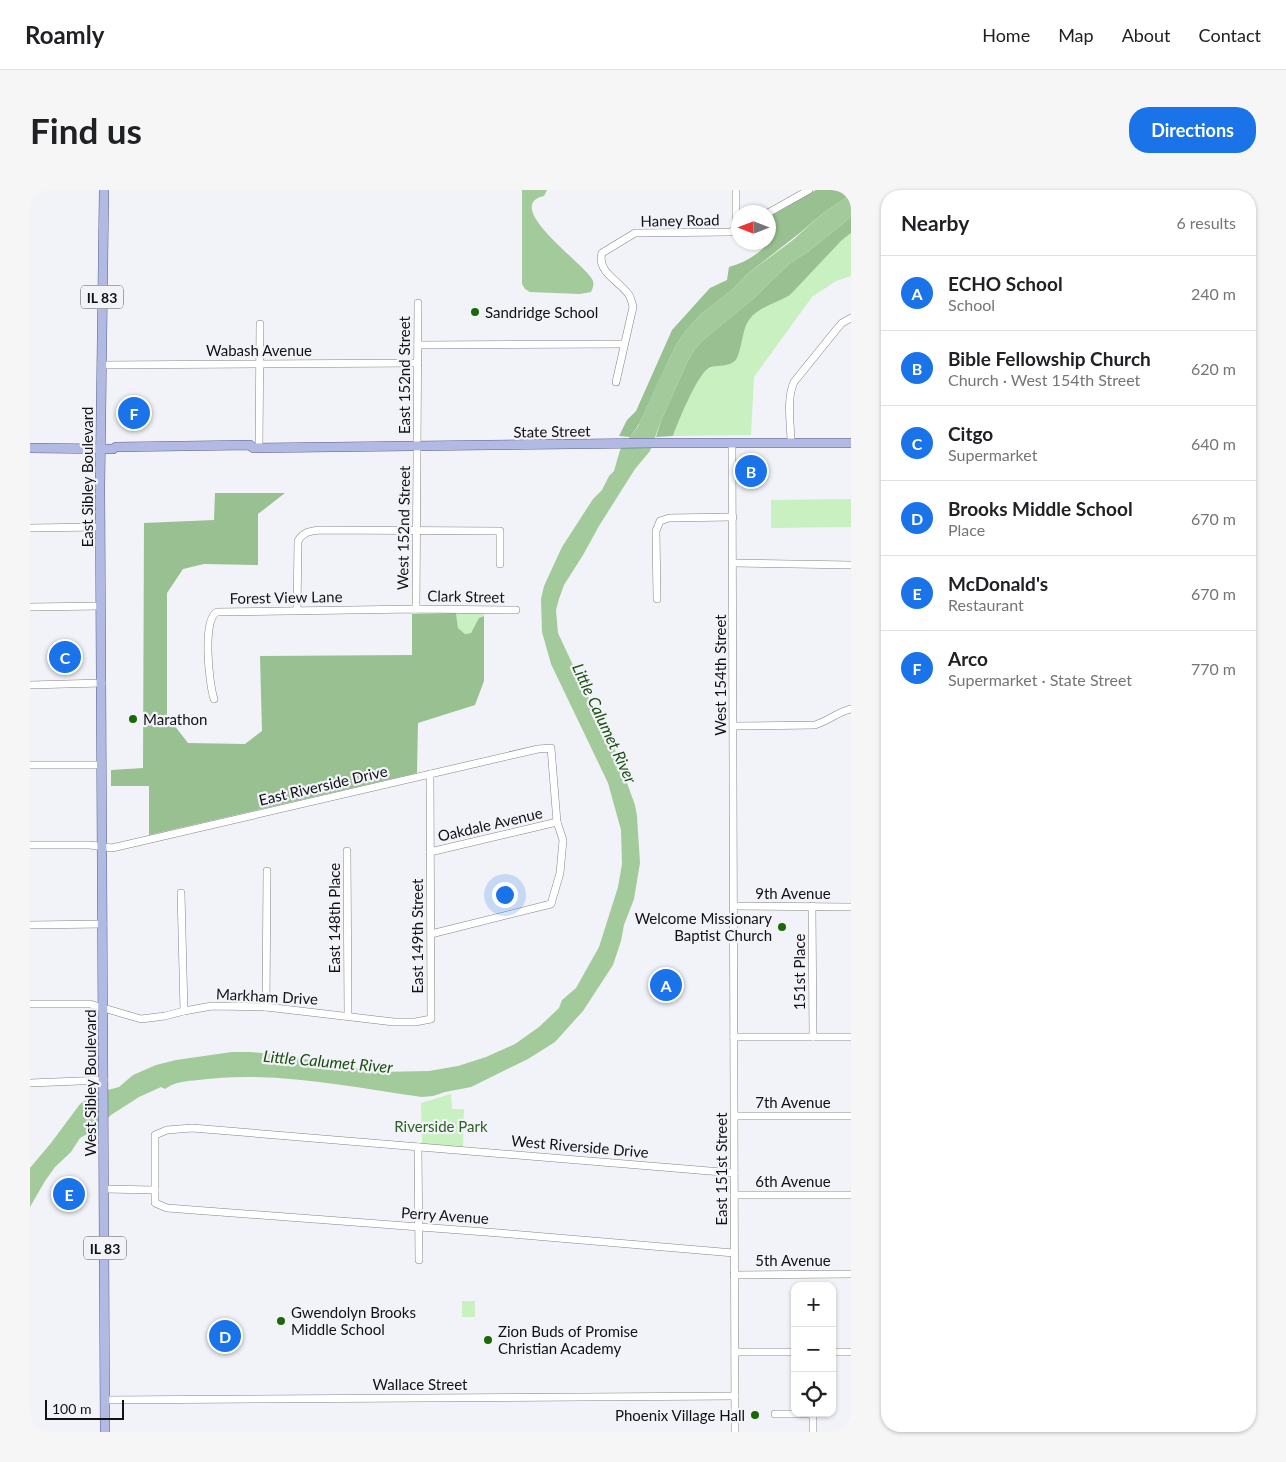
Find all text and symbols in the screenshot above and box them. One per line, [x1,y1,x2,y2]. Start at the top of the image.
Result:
text: Roamly [25,20,104,49]
text: Home [982,24,1030,46]
text: Map [1058,24,1094,46]
text: About [1122,24,1171,46]
text: Contact [1199,24,1261,46]
button: Directions [1129,107,1256,153]
text: Find us [30,109,142,151]
north arrow [731,205,776,250]
street label: Haney Road [640,210,720,230]
text: Nearby [901,210,969,235]
text: 6 results [1176,213,1236,232]
text: ECHO School [948,272,1063,295]
text: A [911,284,923,303]
text: 240 m [1191,284,1236,303]
road number: IL 83 [81,285,123,308]
text: School [948,295,995,314]
place label: Sandridge School [485,303,598,321]
marker: Sandridge School [469,306,481,318]
street label: East 152nd Street [395,315,413,434]
street label: Wabash Avenue [206,341,312,359]
text: Bible Fellowship Church [948,347,1151,370]
text: B [912,359,922,378]
text: 620 m [1191,359,1236,378]
text: Church · West 154th Street [948,370,1140,389]
pin: F [118,394,150,432]
street label: East Sibley Boulevard [78,407,96,547]
street label: State Street [513,421,591,441]
text: Citgo [948,422,993,445]
text: C [912,434,922,453]
text: 640 m [1191,434,1236,453]
text: Supermarket [948,445,1037,464]
pin: B [735,452,767,490]
street label: West 152nd Street [393,465,413,590]
text: Brooks Middle School [948,497,1133,520]
text: D [911,509,923,528]
text: 670 m [1191,509,1236,528]
text: Place [948,520,985,539]
text: McDonald's [948,572,1048,595]
text: E [912,584,922,603]
text: 670 m [1191,584,1236,603]
street label: Clark Street [427,586,505,606]
street label: Forest View Lane [229,587,343,607]
text: Restaurant [948,595,1024,614]
street label: West 154th Street [711,614,729,736]
pin: C [49,638,81,676]
text: Arco [948,647,988,670]
text: F [912,659,922,678]
text: 770 m [1191,659,1236,678]
water label: Little Calumet River [569,660,641,786]
text: Supermarket · State Street [948,670,1132,689]
place label: Marathon [143,710,207,728]
marker: Marathon [127,713,139,725]
street label: East Riverside Drive [257,761,389,809]
street label: Oakdale Avenue [436,803,544,845]
street label: East 148th Place [325,863,343,973]
street label: East 149th Street [408,878,426,993]
your location [492,882,518,908]
street label: 9th Avenue [755,884,831,902]
place label: Welcome Missionary Baptist Church [635,909,772,944]
marker: Welcome Missionary Baptist Church [776,921,788,933]
street label: 151st Place [790,934,808,1010]
pin: A [650,966,682,1004]
street label: Markham Drive [216,984,318,1008]
street label: West Sibley Boulevard [81,1009,99,1157]
water label: Little Calumet River [262,1046,394,1076]
street label: 7th Avenue [755,1093,831,1111]
street label: East 151st Street [712,1112,730,1226]
park label: Riverside Park [394,1117,488,1135]
street label: West Riverside Drive [510,1131,650,1161]
street label: 6th Avenue [755,1172,831,1190]
pin: E [53,1175,85,1213]
street label: Perry Avenue [401,1203,490,1227]
road number: IL 83 [84,1236,126,1260]
street label: 5th Avenue [755,1251,831,1269]
map controls [791,1282,836,1417]
button: + [791,1282,836,1327]
place label: Gwendolyn Brooks Middle School [291,1303,416,1338]
marker: Gwendolyn Brooks Middle School [275,1315,287,1327]
pin: D [209,1317,241,1355]
place label: Zion Buds of Promise Christian Academy [498,1322,638,1357]
button: − [791,1327,836,1372]
marker: Zion Buds of Promise Christian Academy [482,1334,494,1346]
button: locate [791,1372,836,1417]
street label: Wallace Street [373,1375,468,1393]
scale bar [45,1397,124,1420]
text: 100 m [52,1400,91,1417]
place label: Phoenix Village Hall [615,1406,745,1424]
marker: Phoenix Village Hall [749,1409,761,1421]

